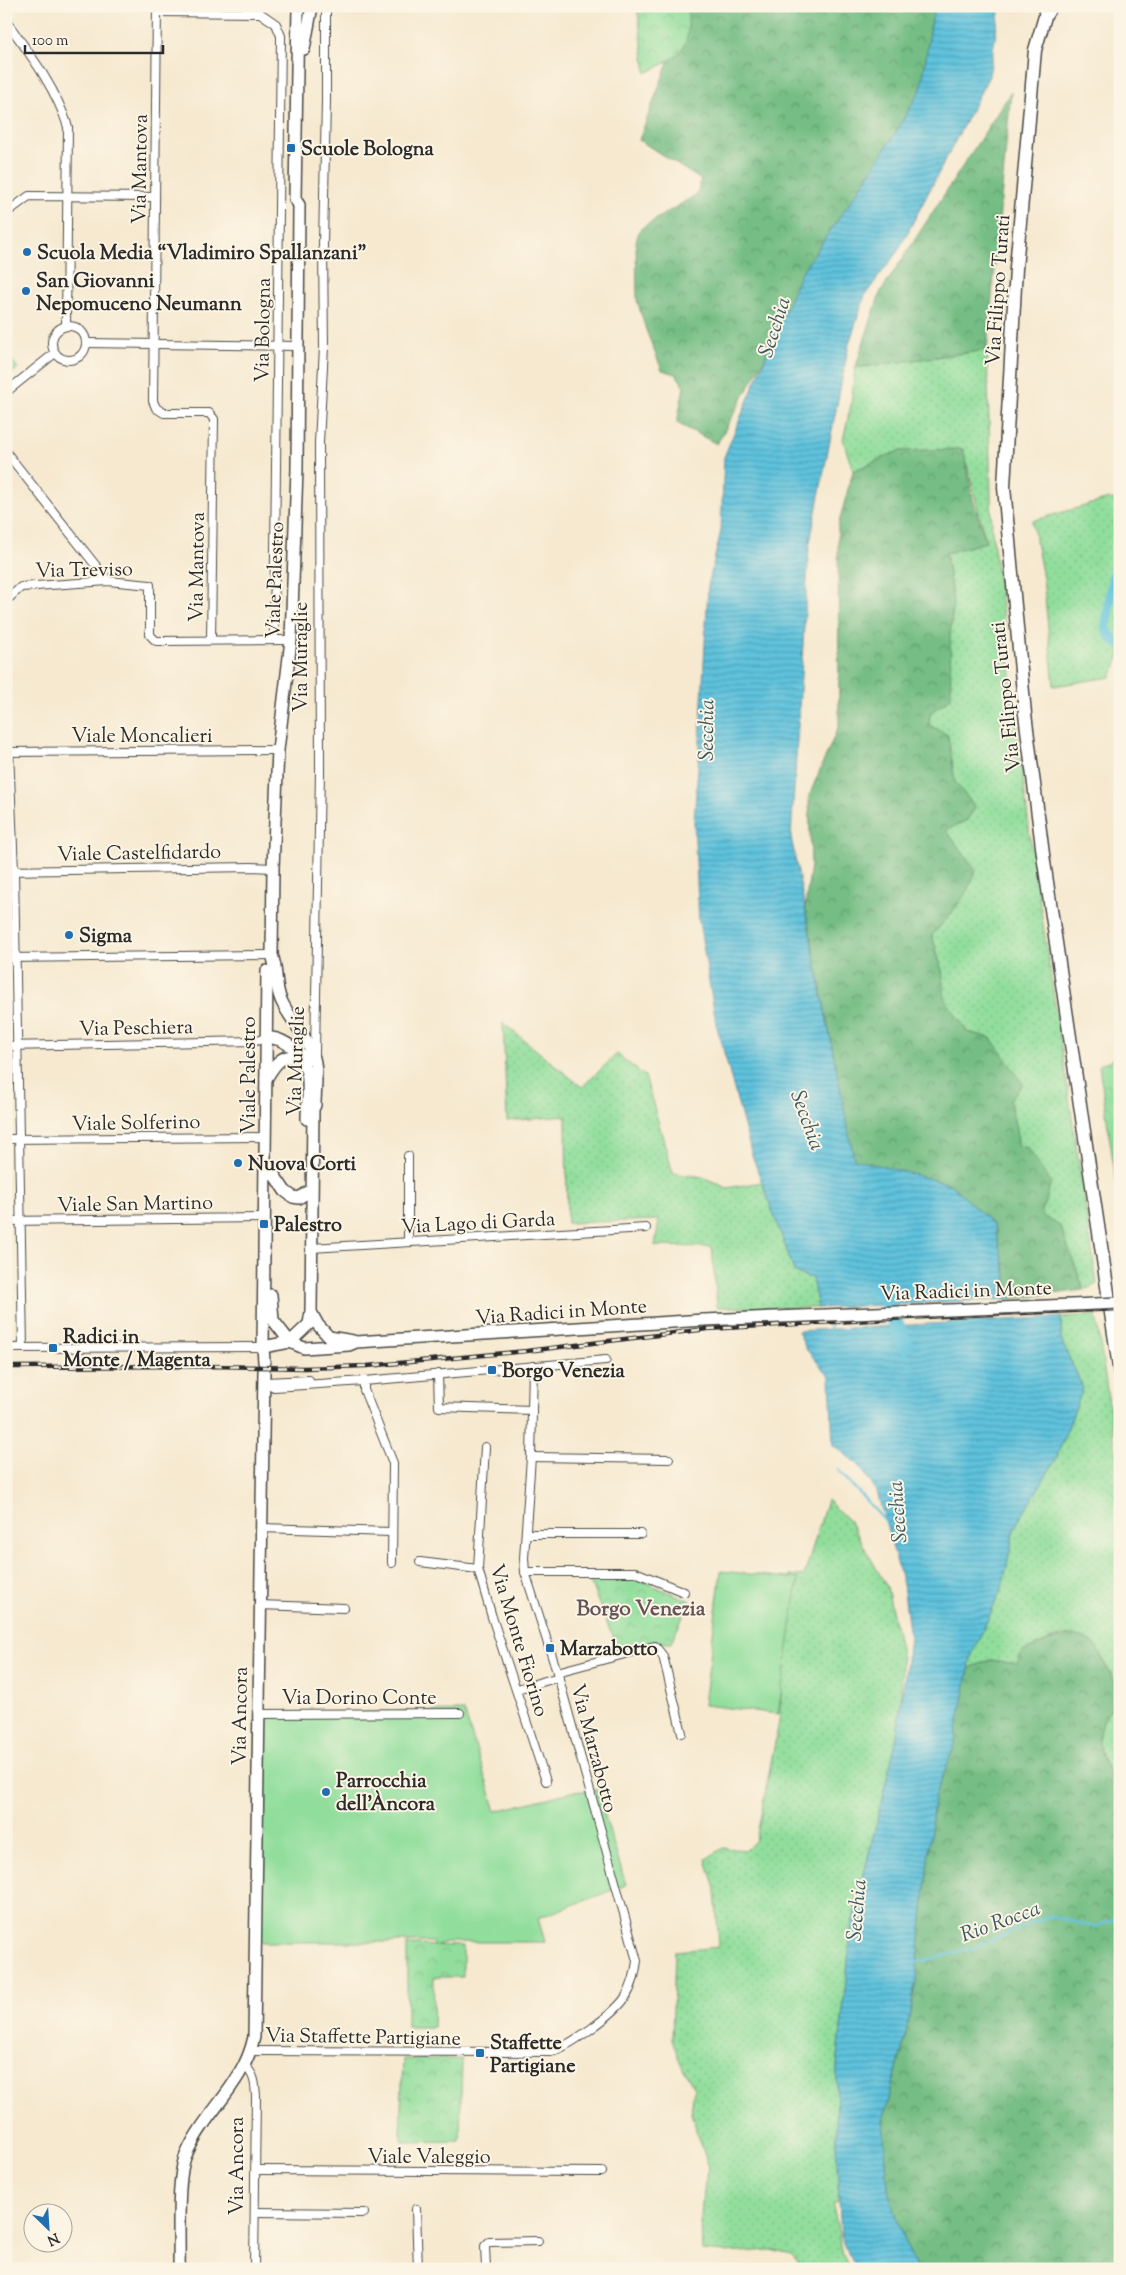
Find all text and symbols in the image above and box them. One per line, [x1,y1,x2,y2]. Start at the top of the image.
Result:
scale bar [25,22,162,54]
text: 100 m [32,31,69,52]
street label: Via Mantova [126,114,157,224]
place label: Scuole Bologna [301,136,435,165]
marker: Scuole Bologna [285,142,297,154]
street label: Via Filippo Turati [980,213,1019,367]
place label: Scuola Media “Vladimiro Spallanzani” [37,240,367,269]
marker: Scuola Media “Vladimiro Spallanzani” [21,246,33,258]
place label: San Giovanni Nepomuceno Neumann [36,268,242,320]
street label: Via Bologna [249,277,280,383]
marker: San Giovanni Nepomuceno Neumann [20,285,32,297]
water label: Secchia [752,293,800,362]
street label: Via Mantova [183,512,214,622]
street label: Viale Palestro [260,521,293,639]
street label: Via Treviso [35,556,133,587]
street label: Via Muraglie [288,602,317,712]
street label: Via Filippo Turati [985,619,1030,774]
water label: Secchia [692,699,724,761]
street label: Viale Moncalieri [71,723,213,752]
street label: Viale Castelfidardo [57,839,221,870]
place label: Sigma [79,923,133,952]
marker: Sigma [63,929,75,941]
street label: Via Muraglie [281,1005,314,1117]
street label: Via Peschiera [79,1014,193,1045]
street label: Viale Palestro [236,1017,265,1133]
water label: Secchia [781,1086,831,1155]
street label: Viale Solferino [71,1109,201,1140]
place label: Nuova Corti [248,1151,357,1180]
marker: Nuova Corti [232,1157,244,1169]
street label: Viale San Martino [57,1190,213,1221]
street label: Via Lago di Garda [400,1206,556,1243]
place label: Palestro [274,1212,342,1241]
marker: Palestro [258,1218,270,1230]
street label: Via Radici in Monte [880,1275,1052,1310]
street label: Via Radici in Monte [474,1293,648,1334]
place label: Radici in Monte / Magenta [63,1324,211,1376]
marker: Radici in Monte / Magenta [47,1342,59,1354]
place label: Borgo Venezia [502,1358,626,1387]
marker: Borgo Venezia [486,1364,498,1376]
water label: Secchia [882,1480,916,1544]
street label: Via Monte Fiorino [481,1561,555,1721]
district label: Borgo Venezia [577,1595,706,1625]
place label: Marzabotto [560,1636,658,1665]
marker: Marzabotto [544,1642,556,1654]
street label: Via Ancora [226,1666,257,1766]
street label: Via Marzabotto [562,1681,624,1816]
street label: Via Dorino Conte [281,1685,437,1714]
place label: Parrocchia dell'Àncora [336,1768,436,1820]
marker: Parrocchia dell'Àncora [320,1786,332,1798]
water label: Secchia [840,1878,876,1942]
water label: Rio Rocca [957,1895,1045,1951]
street label: Via Staffette Partigiane [265,2022,461,2055]
place label: Staffette Partigiane [490,2030,575,2082]
marker: Staffette Partigiane [474,2047,486,2059]
street label: Via Ancora [224,2117,253,2215]
street label: Viale Valeggio [367,2144,491,2173]
north arrow [22,2202,72,2252]
text: N [43,2227,62,2249]

